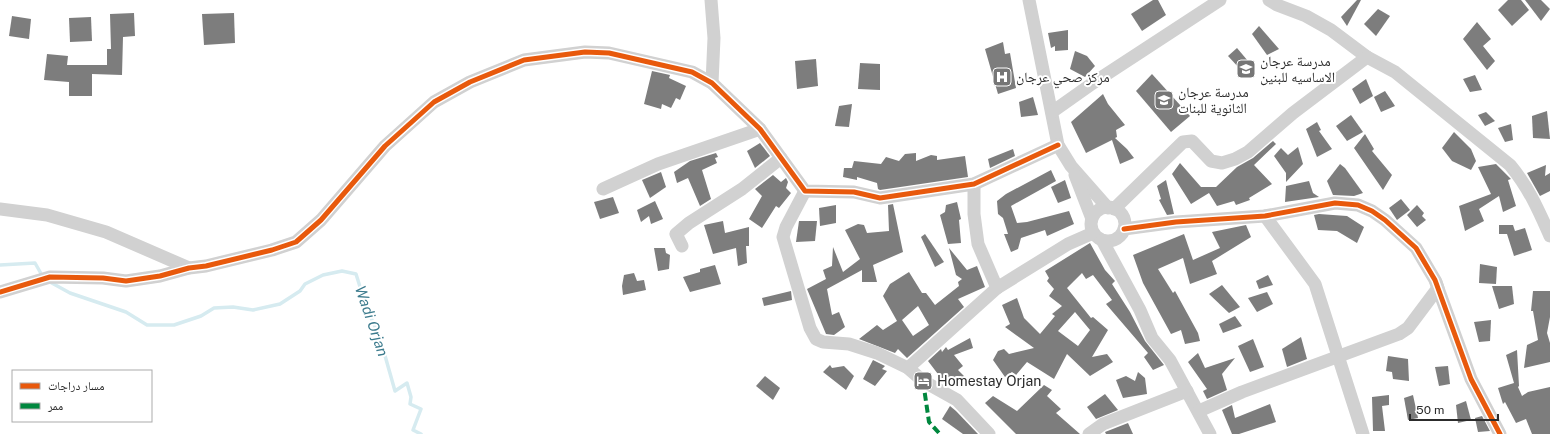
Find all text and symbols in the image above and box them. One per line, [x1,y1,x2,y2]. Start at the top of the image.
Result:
place label: مدرسة عرجان الاساسيه للبنين [1260,53,1335,86]
school or university icon: مدرسة عرجان الاساسيه للبنين [1235,58,1257,80]
hospital icon: مركز صحي عرجان [991,66,1013,88]
place label: مركز صحي عرجان [1016,69,1110,89]
place label: مدرسة عرجان الثانوية للبنات [1178,84,1249,117]
school or university icon: مدرسة عرجان الثانوية للبنات [1153,89,1175,111]
water label: Wadi Orjan [352,284,392,358]
legend [12,370,152,422]
hotel icon: Homestay Orjan [912,370,934,392]
place label: Homestay Orjan [937,373,1041,389]
text: مسار دراجات [48,379,104,393]
scale bar [1410,396,1498,422]
text: ممر [47,399,63,413]
text: 50 m [1416,403,1444,417]

